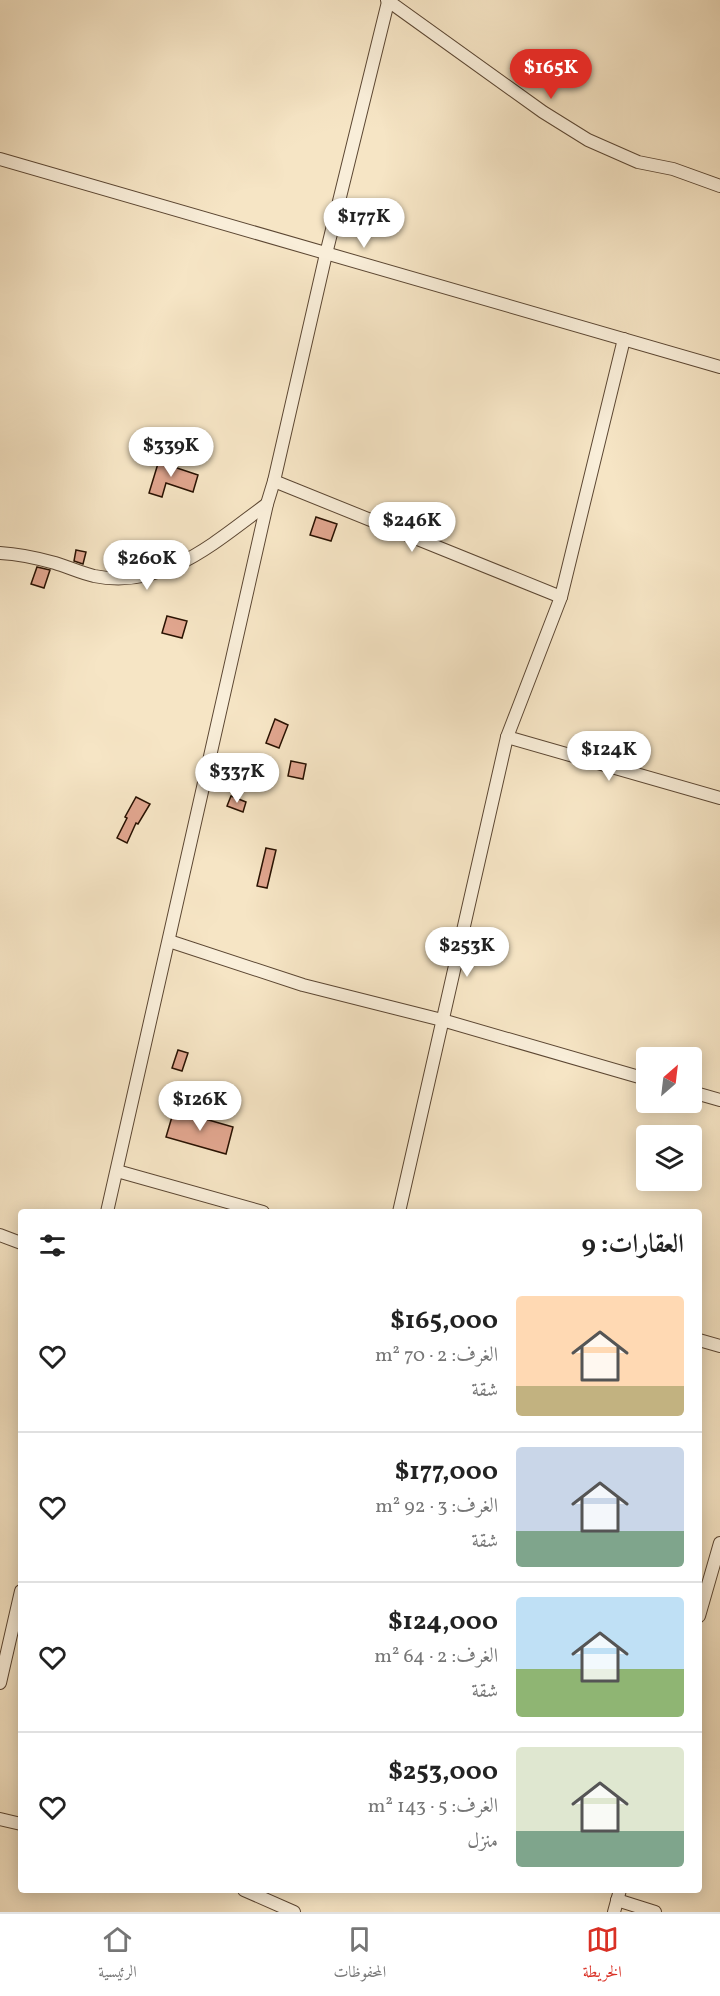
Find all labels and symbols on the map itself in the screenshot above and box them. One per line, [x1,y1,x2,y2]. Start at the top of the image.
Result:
pin: $165K [509,49,593,100]
pin: $177K [322,198,406,249]
pin: $339K [129,427,213,478]
pin: $246K [370,502,454,553]
pin: $260K [105,540,189,591]
pin: $124K [567,731,651,782]
pin: $337K [195,753,279,804]
pin: $253K [425,927,509,978]
north arrow [636,1047,702,1113]
pin: $126K [158,1081,242,1132]

